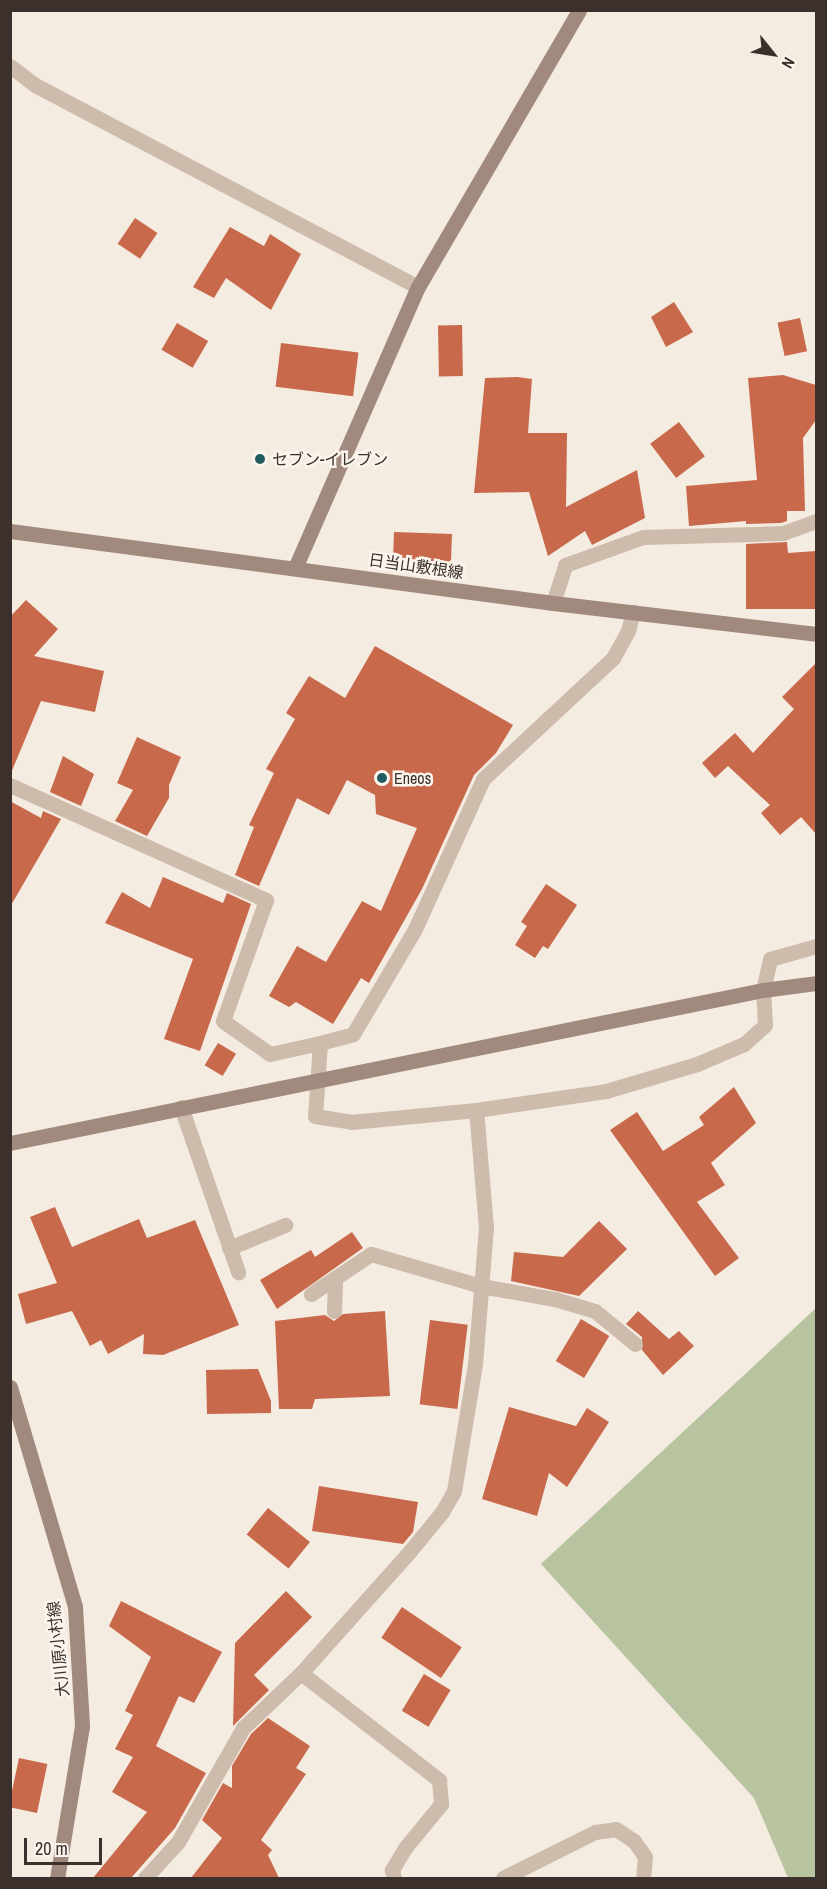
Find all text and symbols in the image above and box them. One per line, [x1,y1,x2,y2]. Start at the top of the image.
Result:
north arrow [743,24,803,84]
text: N [777,53,800,73]
place label: セブン-イレブン [272,449,388,469]
marker: セブン-イレブン [253,452,267,466]
street label: 日当山敷根線 [367,550,465,582]
place label: Eneos [394,768,431,788]
marker: Eneos [375,771,389,785]
street label: 大川原小村線 [43,1600,73,1698]
scale bar [27,1826,105,1864]
text: 20 m [35,1836,68,1861]

